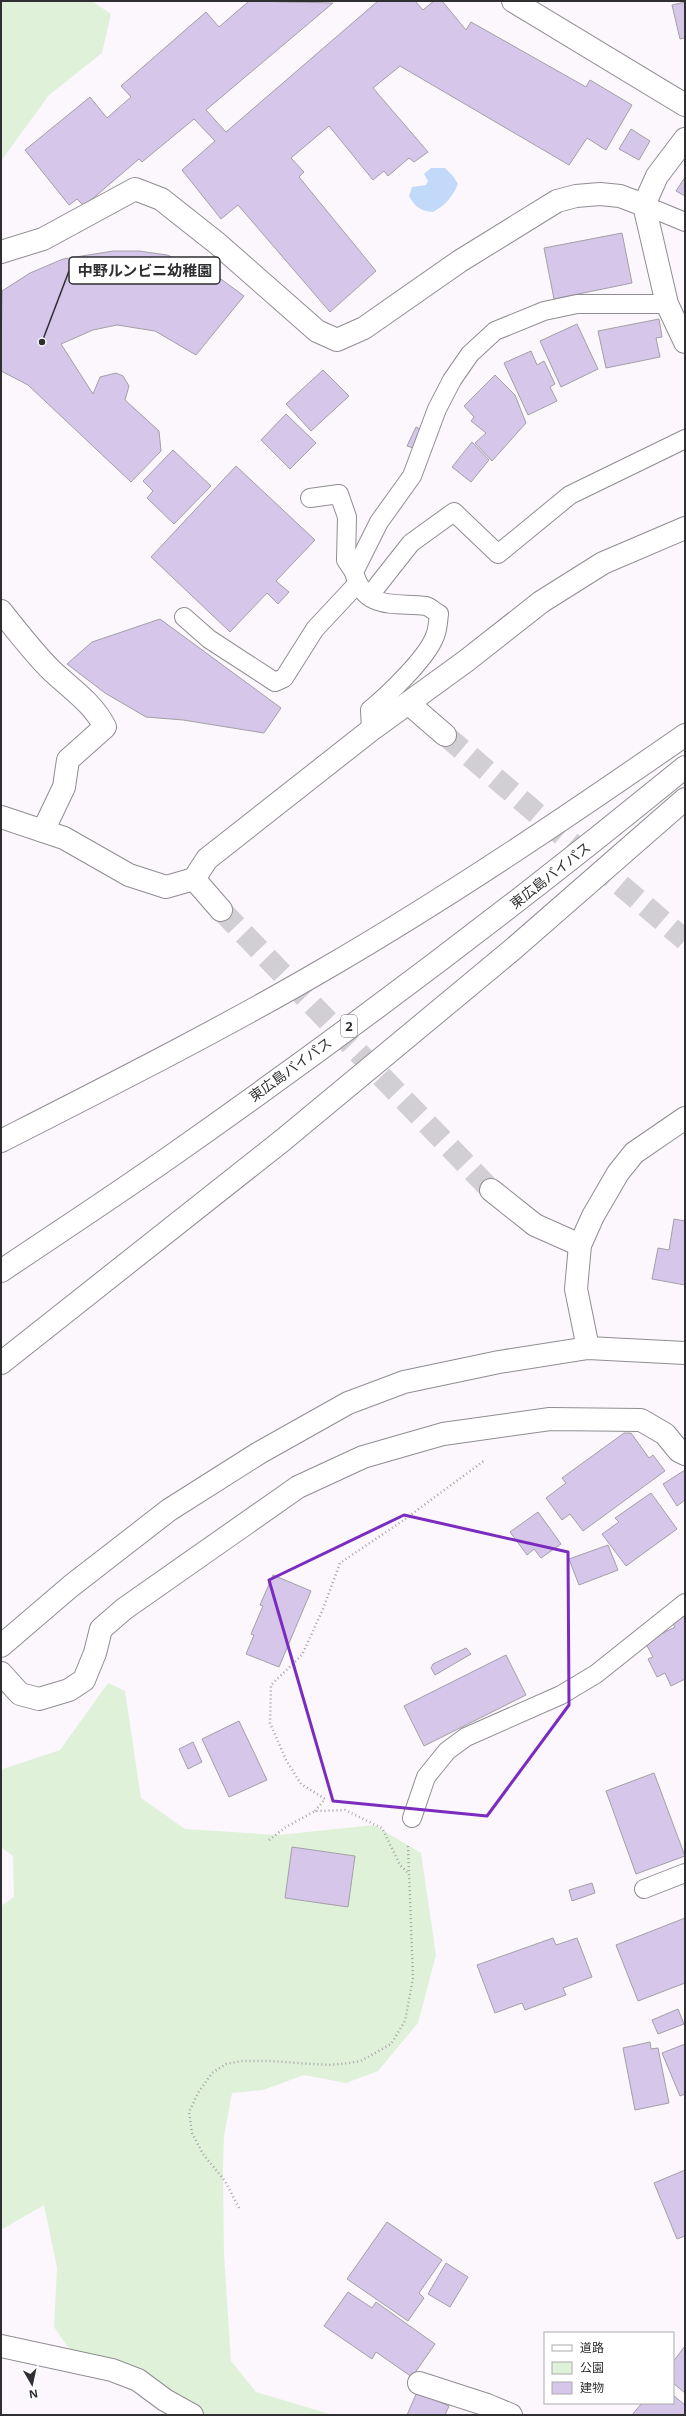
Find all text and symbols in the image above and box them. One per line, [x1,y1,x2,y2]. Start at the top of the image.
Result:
callout: 中野ルンビニ幼稚園 [69,257,220,284]
text: 中野ルンビニ幼稚園 [78,260,212,280]
street label: 東広島バイパス [506,837,594,913]
road number: 2 [341,1015,357,1037]
street label: 東広島バイパス [245,1033,335,1105]
legend [544,2332,674,2404]
text: 道路 [580,2339,604,2356]
text: 公園 [580,2359,604,2376]
north arrow [12,2364,52,2404]
text: 建物 [580,2379,604,2396]
text: N [28,2386,39,2402]

